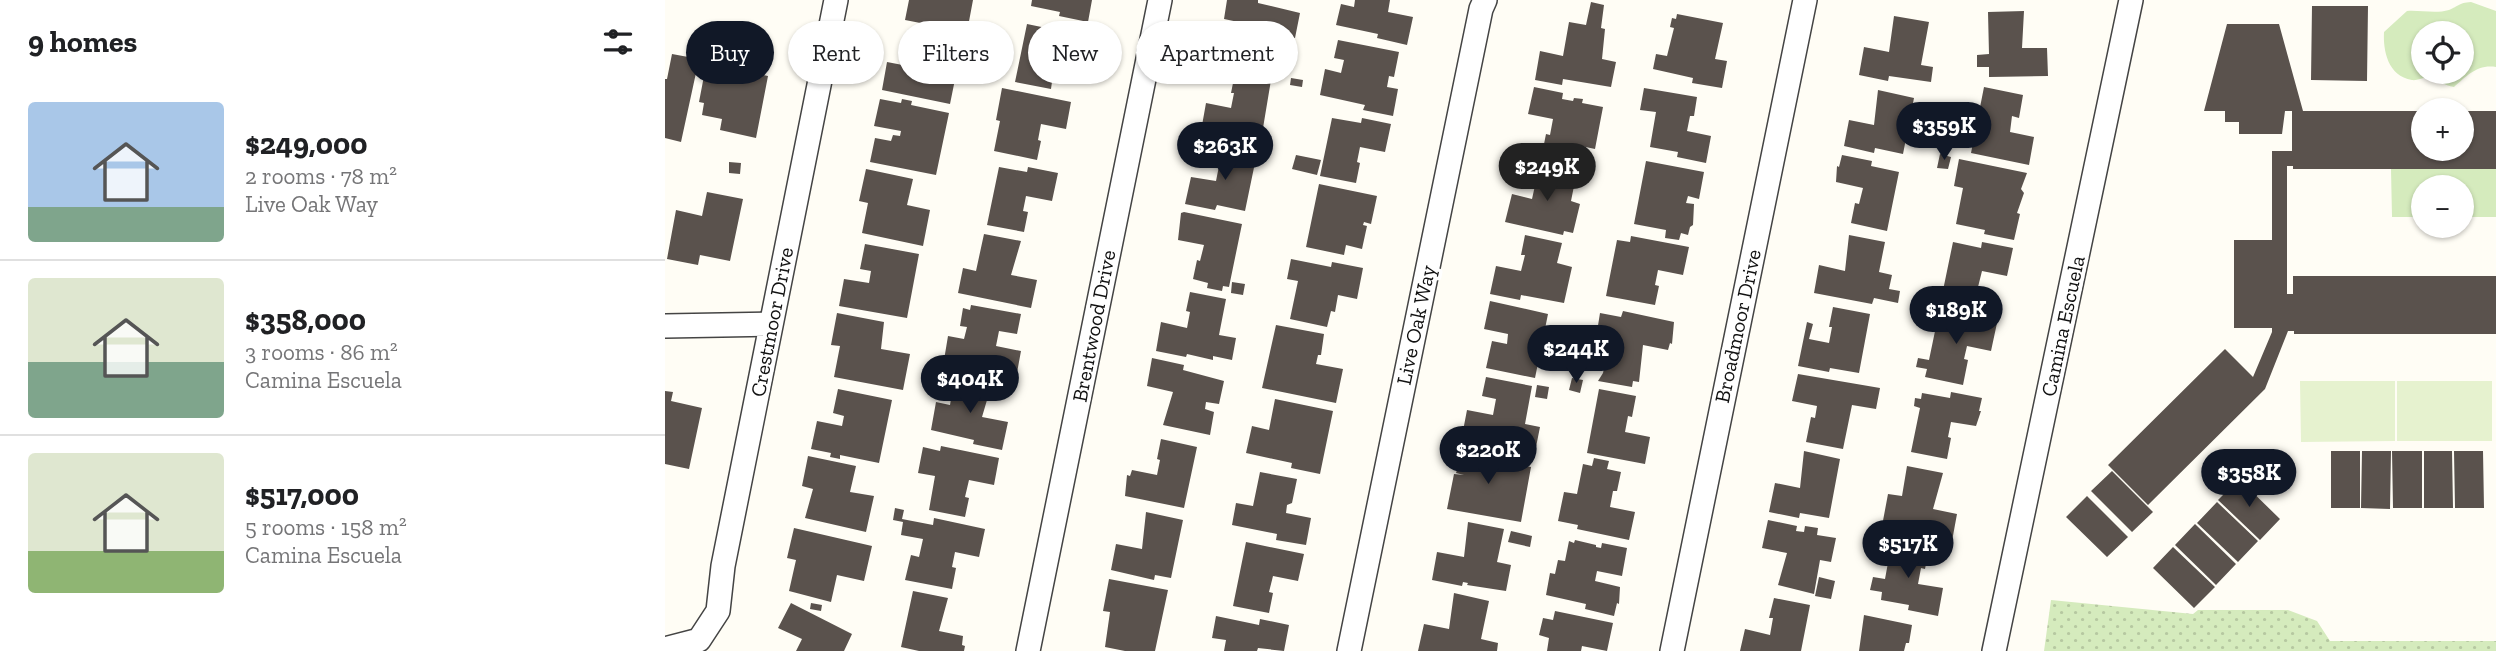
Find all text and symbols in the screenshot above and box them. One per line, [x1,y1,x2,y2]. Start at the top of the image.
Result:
chip: Buy [686,21,774,84]
chip: Rent [788,21,884,84]
chip: Filters [898,21,1014,84]
chip: New [1028,21,1122,84]
chip: Apartment [1136,21,1298,84]
map controls [2411,21,2474,238]
button: locate [2411,21,2474,84]
icon: filters [599,23,637,61]
text: 9 homes [28,24,137,60]
button: + [2411,98,2474,161]
pin: $359K [1895,102,1993,162]
text: $359K [1912,111,1976,139]
pin: $263K [1176,122,1274,182]
text: $249,000 [245,126,368,162]
icon: home [84,130,168,214]
text: $263K [1193,131,1257,159]
pin: $249K [1498,144,1596,203]
text: $249K [1515,152,1579,180]
text: 2 rooms · 78 m² [245,162,397,190]
button: − [2411,175,2474,238]
text: Live Oak Way [245,190,378,218]
street label: Crestmoor Drive [745,245,798,399]
street label: Broadmoor Drive [1709,247,1766,405]
street label: Brentwood Drive [1067,248,1121,404]
street label: Camina Escuela [2035,253,2090,399]
street label: Live Oak Way [1391,263,1440,387]
pin: $189K [1907,286,2005,346]
text: $189K [1926,295,1986,323]
text: $358,000 [245,302,366,338]
icon: home [84,306,168,390]
pin: $244K [1527,326,1625,385]
text: $244K [1543,334,1609,362]
text: 3 rooms · 86 m² [245,338,398,366]
pin: $404K [921,356,1019,415]
text: $404K [937,364,1003,392]
text: Camina Escuela [245,366,402,394]
pin: $220K [1439,426,1537,486]
text: $220K [1456,435,1520,463]
pin: $358K [2200,449,2298,509]
text: $358K [2217,458,2281,486]
text: $517,000 [245,477,359,513]
icon: home [84,481,168,565]
text: 5 rooms · 158 m² [245,513,407,541]
pin: $517K [1859,520,1957,580]
text: $517K [1878,529,1938,557]
text: Camina Escuela [245,541,402,569]

